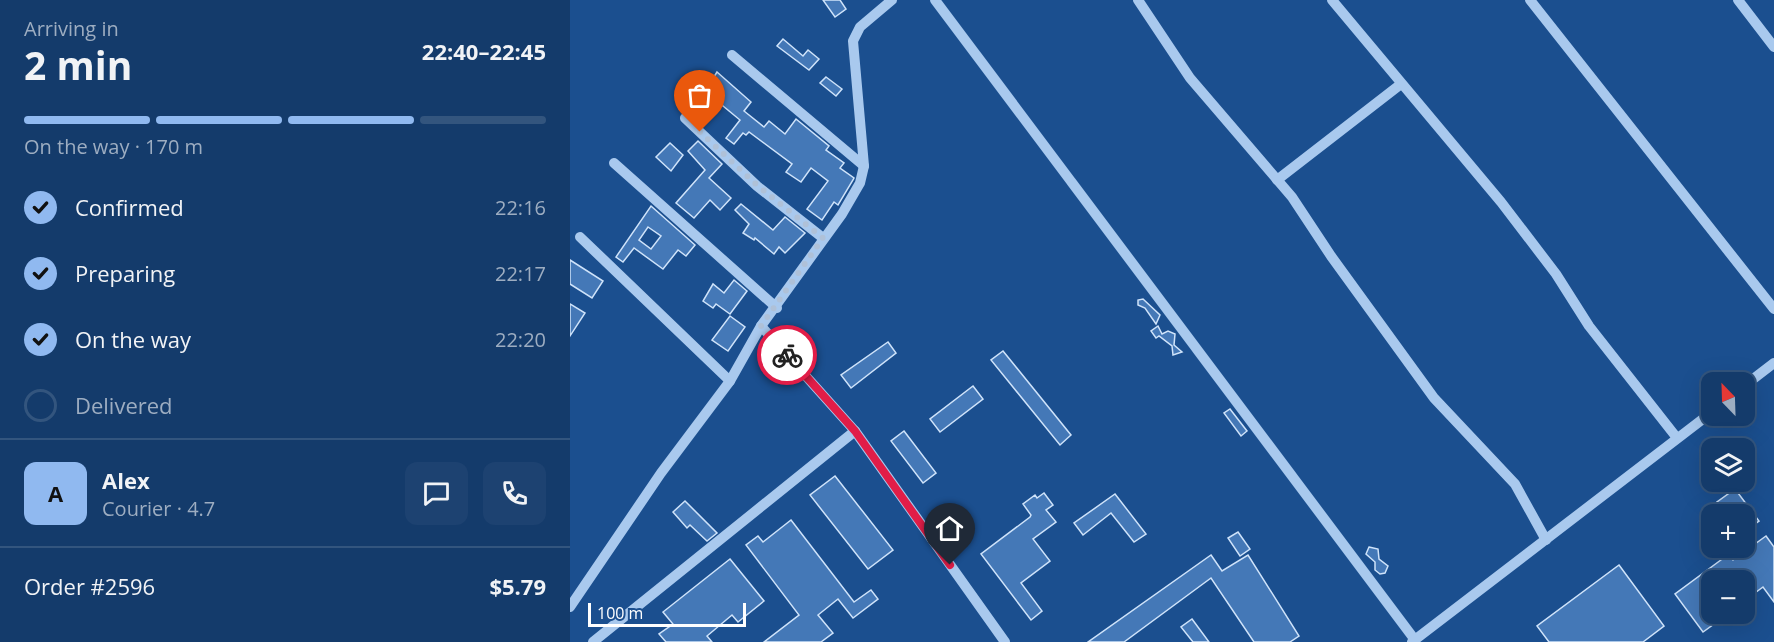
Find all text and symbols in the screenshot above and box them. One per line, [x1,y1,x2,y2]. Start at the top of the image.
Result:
text: Arriving in [24,15,119,42]
text: 22:40–22:45 [422,36,546,66]
text: 2 min [24,38,132,91]
pin [674,70,725,132]
icon: bag [683,79,716,112]
text: On the way · 170 m [24,133,203,160]
icon: check [24,191,57,224]
text: Confirmed [75,192,184,222]
text: 22:16 [495,194,546,221]
icon: check [24,257,57,290]
text: Preparing [75,258,175,288]
text: 22:17 [495,260,546,287]
icon: check [24,323,57,356]
text: On the way [75,324,191,354]
courier [757,325,817,385]
text: 22:20 [495,326,546,353]
icon: bike [771,339,804,372]
north arrow [1701,372,1755,426]
map controls [1701,372,1755,624]
text: Delivered [75,390,173,420]
button: layers [1701,438,1755,492]
button: chat [405,462,468,525]
button: phone [483,462,546,525]
text: Alex [102,465,150,495]
text: A [48,478,63,508]
text: Courier · 4.7 [102,495,215,522]
pin [924,503,975,565]
button: + [1701,504,1755,558]
icon: home [933,512,966,545]
button: − [1701,570,1755,624]
text: Order #2596 [24,571,155,601]
text: $5.79 [489,571,546,601]
scale bar [588,600,746,628]
text: 100 m [597,602,643,624]

